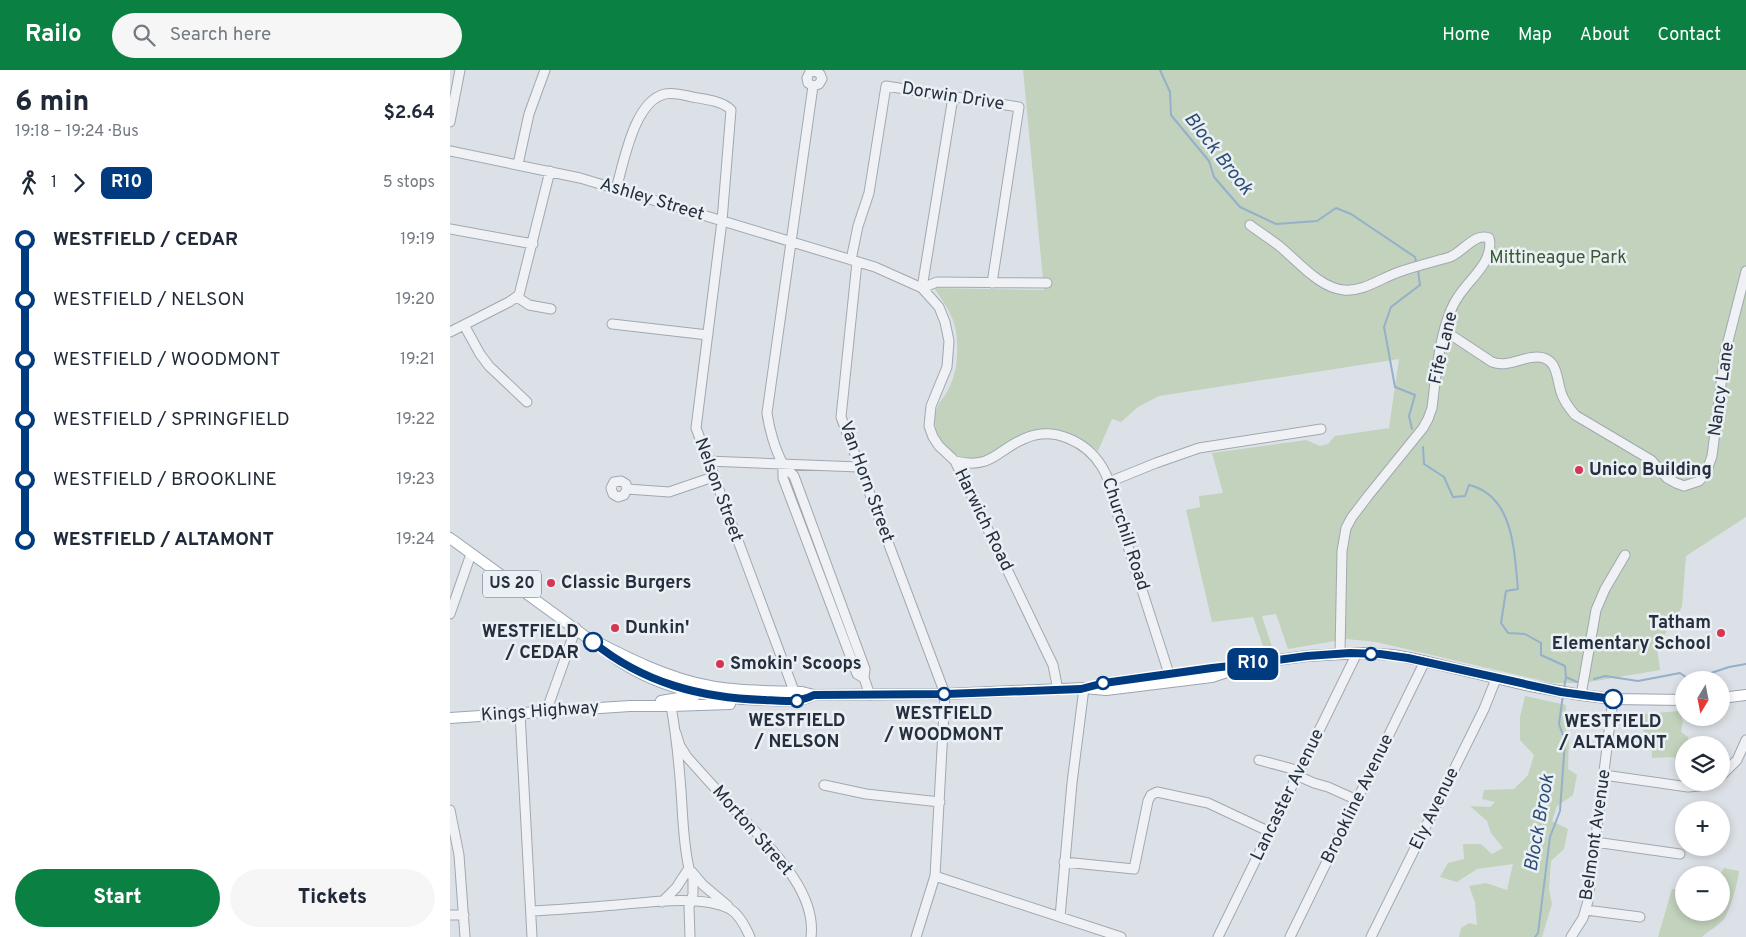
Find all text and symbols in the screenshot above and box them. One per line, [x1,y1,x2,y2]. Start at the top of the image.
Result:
search box [112,13,462,58]
text: Railo [25,20,82,50]
icon: search [130,21,158,49]
text: Search here [170,23,271,47]
text: Home [1442,24,1490,47]
text: Map [1518,24,1552,47]
text: About [1580,24,1629,47]
text: Contact [1657,24,1721,47]
street label: Dorwin Drive [900,78,1006,116]
text: 6 min [15,85,89,121]
text: $2.64 [383,101,435,125]
water label: Block Brook [1178,108,1258,201]
text: 19:18 – 19:24 · Bus [15,122,139,142]
icon: walk [15,169,43,197]
icon: forward [65,169,93,197]
text: R10 [111,171,142,194]
text: 1 [51,173,57,193]
text: 5 stops [383,173,435,193]
street label: Ashley Street [597,173,707,227]
text: WESTFIELD / CEDAR [53,228,238,252]
text: 19:19 [400,230,435,250]
park label: Mittineague Park [1489,247,1627,270]
text: WESTFIELD / NELSON [53,288,245,312]
text: 19:20 [396,290,435,310]
street label: Fife Lane [1424,309,1464,387]
street label: Nancy Lane [1704,340,1740,438]
text: WESTFIELD / WOODMONT [53,348,281,372]
text: 19:21 [400,350,435,370]
text: WESTFIELD / SPRINGFIELD [53,408,290,432]
text: 19:22 [396,410,435,430]
street label: Van Horn Street [833,418,899,546]
street label: Nelson Street [688,435,748,545]
place label: Unico Building [1589,459,1712,482]
marker: Unico Building [1573,464,1585,476]
street label: Harwich Road [948,465,1018,575]
text: WESTFIELD / BROOKLINE [53,468,277,492]
text: 19:23 [396,470,435,490]
street label: Churchill Road [1096,475,1154,593]
text: WESTFIELD / ALTAMONT [53,528,274,552]
text: 19:24 [396,530,435,550]
road number: US 20 [483,570,541,598]
place label: Classic Burgers [561,572,691,595]
marker: Classic Burgers [545,577,557,589]
place label: Tatham Elementary School [1552,612,1711,656]
place label: Dunkin' [625,617,689,640]
place label: WESTFIELD / CEDAR [482,621,579,665]
marker: Dunkin' [609,622,621,634]
marker: Tatham Elementary School [1715,627,1727,639]
marker: WESTFIELD / CEDAR [583,632,603,652]
unlabelled marker [1364,647,1378,661]
line badge: R10 [1224,648,1282,680]
text: R10 [1237,652,1269,675]
place label: Smokin' Scoops [730,653,862,676]
marker: Smokin' Scoops [714,658,726,670]
north arrow [1675,671,1730,726]
map controls [1675,671,1730,921]
unlabelled marker [1096,676,1110,690]
marker: WESTFIELD / WOODMONT [937,687,951,701]
marker: WESTFIELD / ALTAMONT [1603,689,1623,709]
marker: WESTFIELD / NELSON [790,694,804,708]
street label: Kings Highway [480,696,600,728]
place label: WESTFIELD / WOODMONT [884,703,1004,747]
place label: WESTFIELD / NELSON [748,710,846,754]
place label: WESTFIELD / ALTAMONT [1558,711,1667,755]
street label: Lancaster Avenue [1246,725,1330,865]
street label: Brookline Avenue [1317,730,1399,868]
button: layers [1675,736,1730,791]
street label: Ely Avenue [1405,764,1465,854]
street label: Belmont Avenue [1575,768,1617,902]
water label: Block Brook [1520,772,1560,874]
street label: Morton Street [707,781,797,881]
button: + [1675,801,1730,856]
button: − [1675,866,1730,921]
button: Start [15,869,220,927]
button: Tickets [230,869,435,927]

